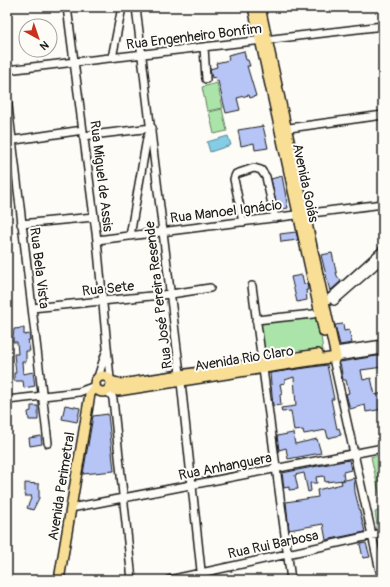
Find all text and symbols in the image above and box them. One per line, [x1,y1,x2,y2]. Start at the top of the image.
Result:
north arrow [18,18,58,58]
street label: Rua Engenheiro Bonfim [125,20,263,53]
text: N [37,38,51,53]
street label: Rua Miguel de Assis [86,119,117,233]
street label: Avenida Goiás [289,142,322,225]
street label: Rua Manoel Ignácio [169,196,283,227]
street label: Rua José Pereira Resende [141,220,176,370]
street label: Rua Bela Vista [26,226,53,310]
street label: Rua Sete [81,277,135,300]
street label: Avenida Rio Claro [193,342,295,375]
street label: Avenida Perimetral [45,431,78,542]
street label: Rua Anhanguera [177,449,273,484]
street label: Rua Rui Barbosa [226,527,320,562]

